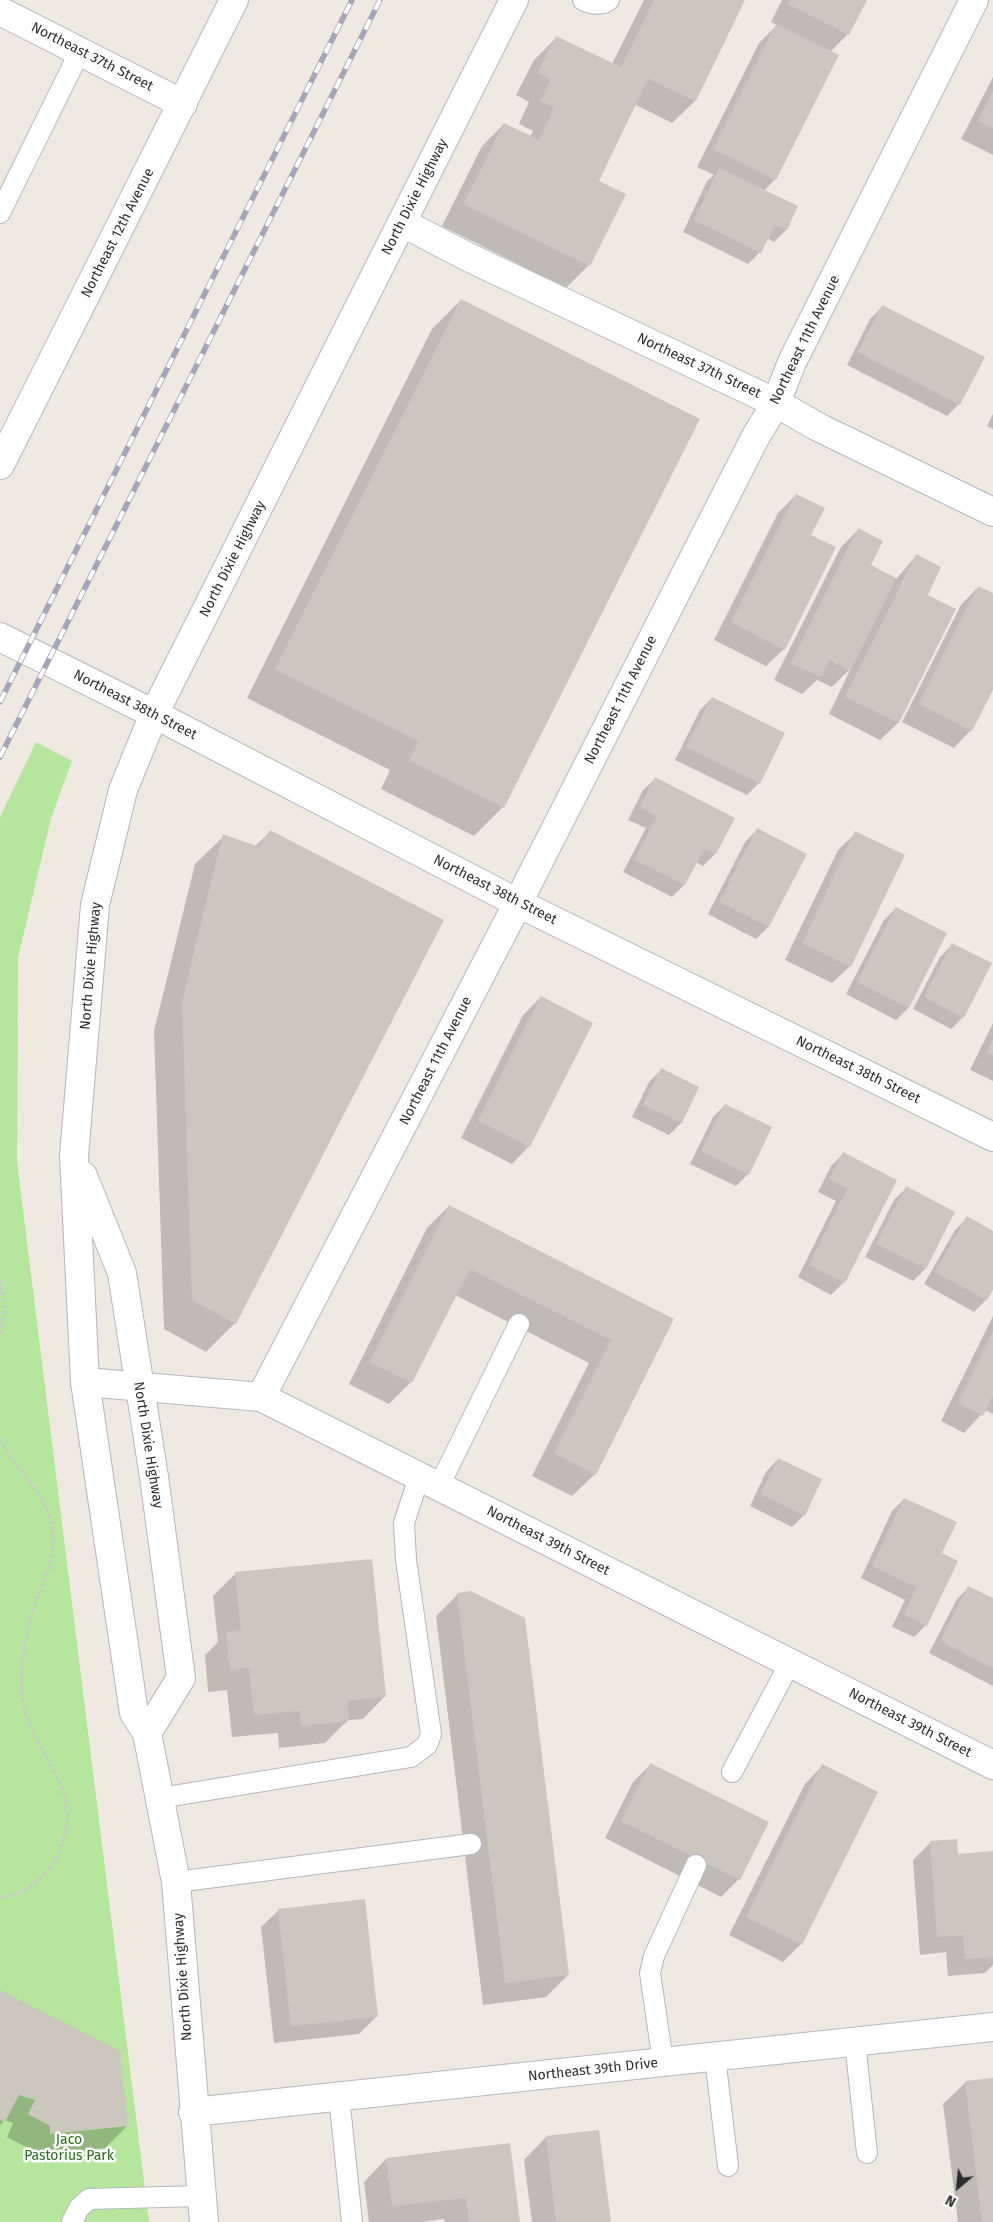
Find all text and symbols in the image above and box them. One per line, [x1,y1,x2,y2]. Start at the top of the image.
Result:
street label: Northeast 37th Street [28,19,156,95]
street label: North Dixie Highway [378,136,452,258]
street label: Northeast 12th Avenue [78,165,158,301]
street label: Northeast 11th Avenue [766,272,844,408]
street label: Northeast 37th Street [634,330,764,402]
street label: North Dixie Highway [196,498,270,620]
street label: Northeast 11th Avenue [581,633,661,767]
street label: Northeast 38th Street [70,667,200,743]
street label: Northeast 38th Street [430,852,560,928]
street label: North Dixie Highway [77,901,105,1031]
street label: Northeast 11th Avenue [396,994,476,1128]
street label: Northeast 38th Street [793,1033,923,1107]
street label: North Dixie Highway [130,1380,166,1510]
street label: Northeast 39th Street [484,1503,612,1579]
street label: Northeast 39th Street [846,1685,974,1761]
street label: North Dixie Highway [170,1912,196,2042]
street label: Northeast 39th Drive [527,2055,659,2085]
park label: Jaco Pastorius Park [24,2132,114,2164]
north arrow [933,2162,983,2212]
text: N [943,2191,959,2210]

